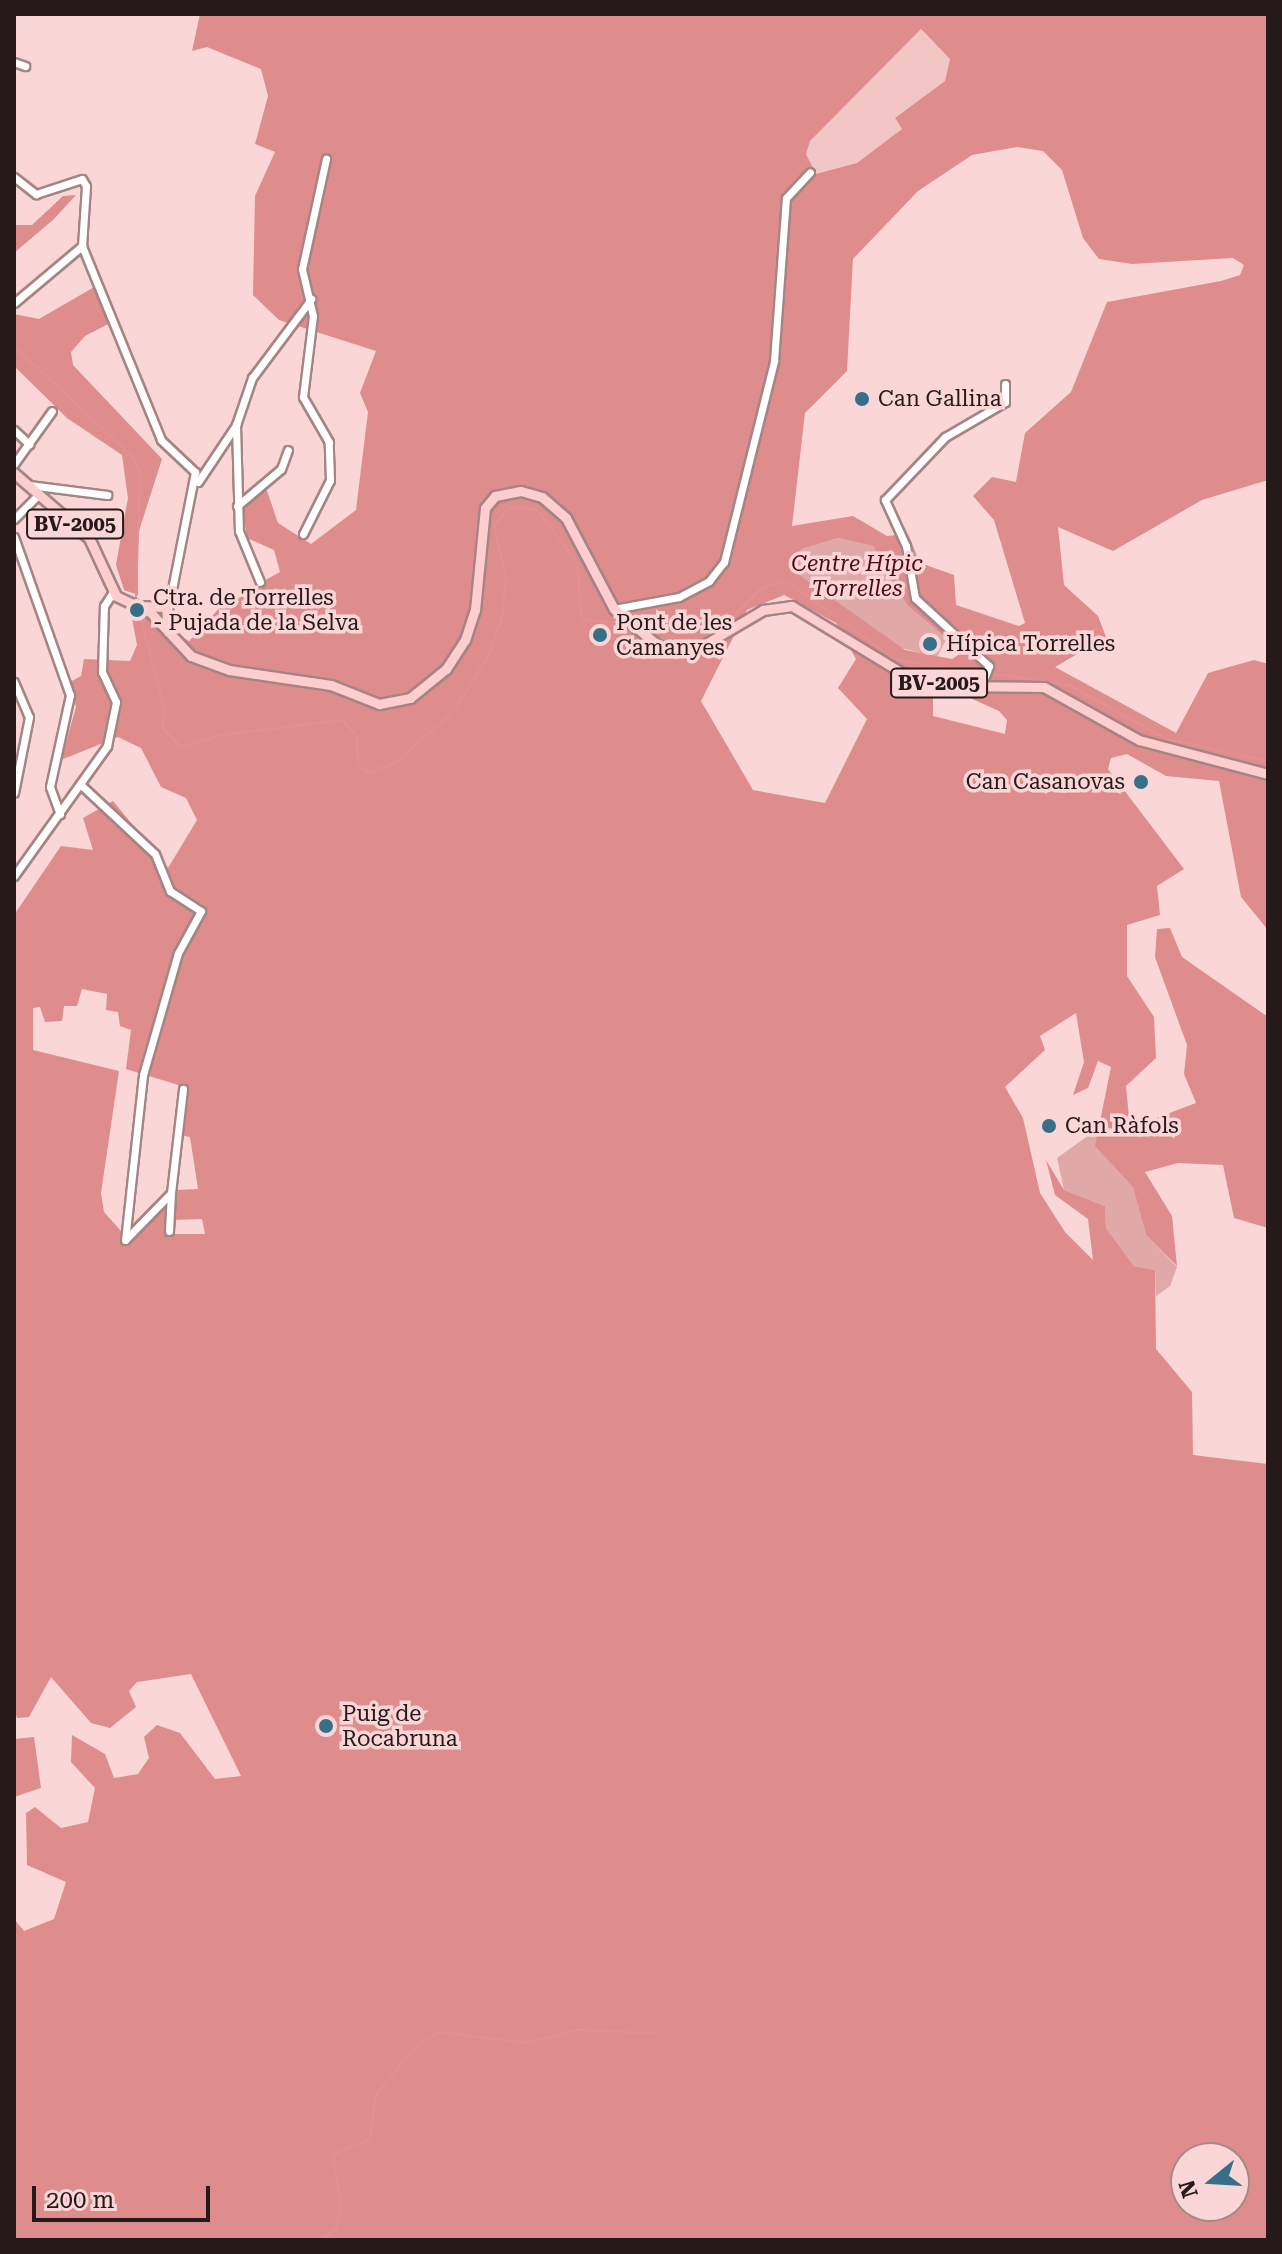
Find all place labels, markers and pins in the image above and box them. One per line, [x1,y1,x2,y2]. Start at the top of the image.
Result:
place label: Can Gallina [878,386,1002,412]
marker: Can Gallina [853,390,871,408]
place label: Ctra. de Torrelles - Pujada de la Selva [153,584,359,636]
marker: Ctra. de Torrelles - Pujada de la Selva [128,601,146,619]
place label: Pont de les Camanyes [616,609,732,660]
marker: Pont de les Camanyes [591,626,609,644]
place label: Hípica Torrelles [946,631,1115,657]
marker: Hípica Torrelles [921,635,939,653]
place label: Can Casanovas [966,769,1125,795]
marker: Can Casanovas [1132,773,1150,791]
place label: Can Ràfols [1065,1113,1179,1139]
marker: Can Ràfols [1040,1117,1058,1135]
place label: Puig de Rocabruna [342,1700,458,1752]
marker: Puig de Rocabruna [317,1717,335,1735]

